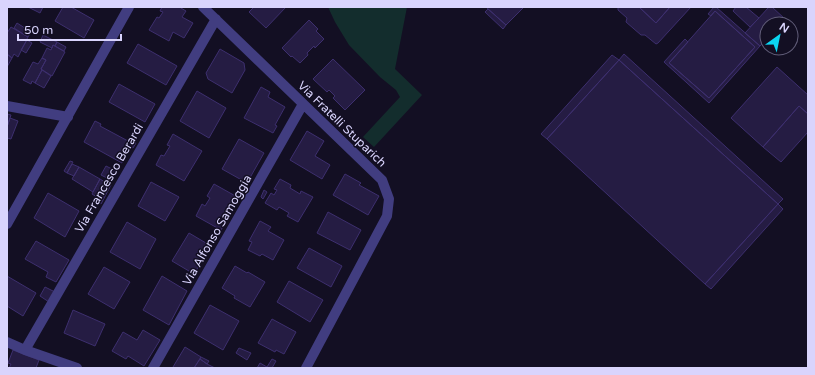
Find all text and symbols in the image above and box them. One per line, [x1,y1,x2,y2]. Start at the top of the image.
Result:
scale bar [18,16,121,42]
north arrow [759,16,799,56]
text: N [777,20,791,36]
text: 50 m [24,23,53,37]
street label: Via Fratelli Stuparich [295,78,389,170]
street label: Via Francesco Berardi [72,121,146,235]
street label: Via Alfonso Samoggia [180,172,254,288]

